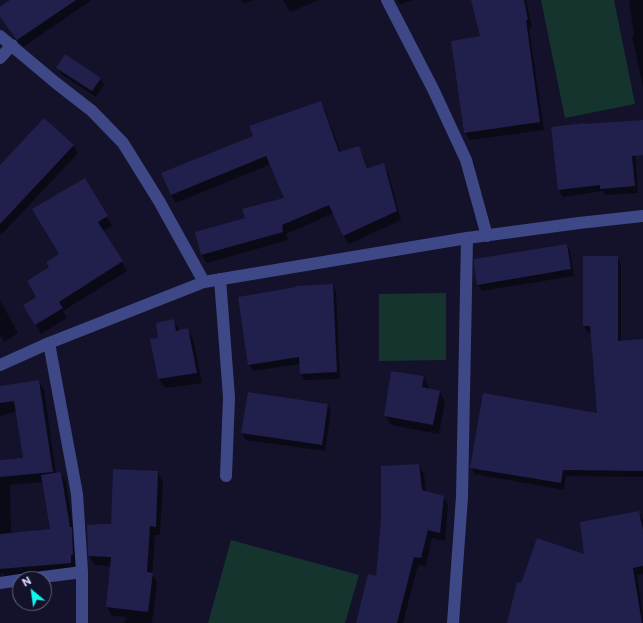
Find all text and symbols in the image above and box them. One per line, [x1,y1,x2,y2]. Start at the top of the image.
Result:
north arrow [12,571,52,611]
text: N [20,573,33,589]

